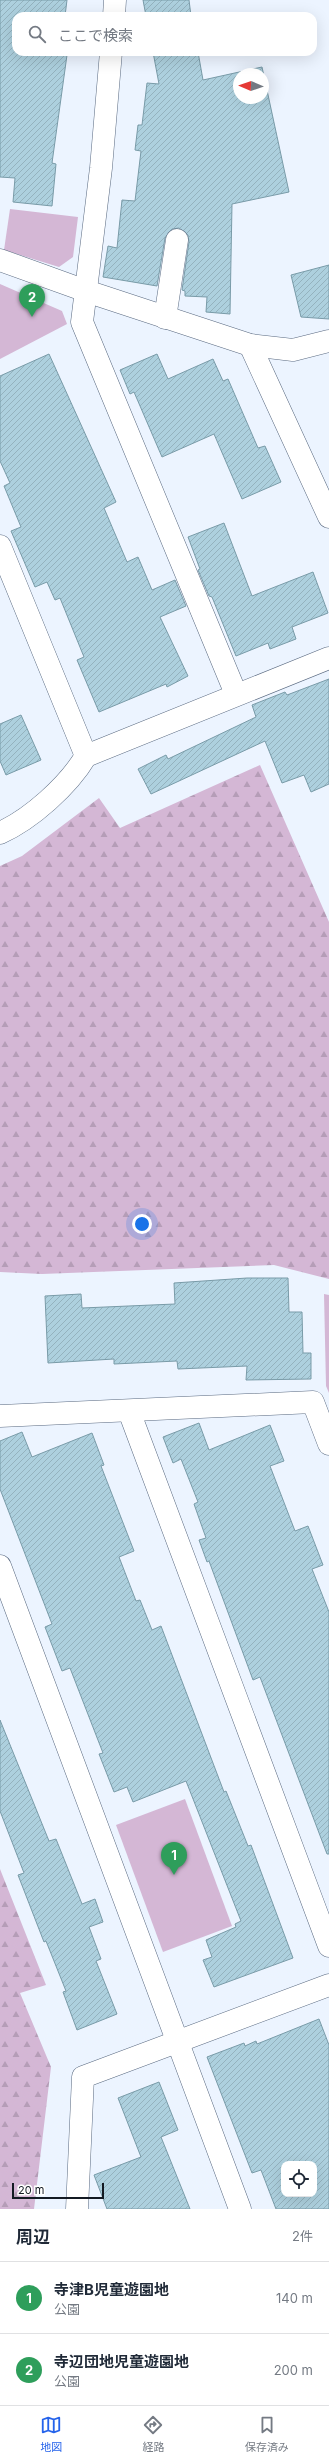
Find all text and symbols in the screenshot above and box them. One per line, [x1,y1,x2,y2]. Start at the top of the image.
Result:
search box [12,12,317,56]
icon: search [26,23,48,45]
text: ここで検索 [58,26,133,45]
north arrow [233,68,269,104]
pin: 2 [19,284,45,317]
your location [132,1214,152,1234]
pin: 1 [161,1842,187,1875]
map controls [281,2161,317,2197]
button: locate [281,2161,317,2197]
scale bar [12,2181,104,2200]
text: 20 m [18,2183,44,2197]
text: 周辺 [16,2227,50,2247]
text: 2件 [292,2228,313,2244]
text: 寺津B児童遊園地 [54,2280,169,2299]
text: 1 [26,2290,32,2306]
text: 140 m [276,2290,313,2306]
text: 公園 [54,2301,80,2317]
text: 寺辺団地児童遊園地 [54,2352,189,2371]
text: 2 [25,2362,33,2378]
text: 200 m [274,2362,313,2378]
text: 公園 [54,2373,80,2389]
tab: 地図 [40,2414,62,2454]
tab: 経路 [142,2414,164,2454]
tab: 保存済み [245,2414,289,2454]

